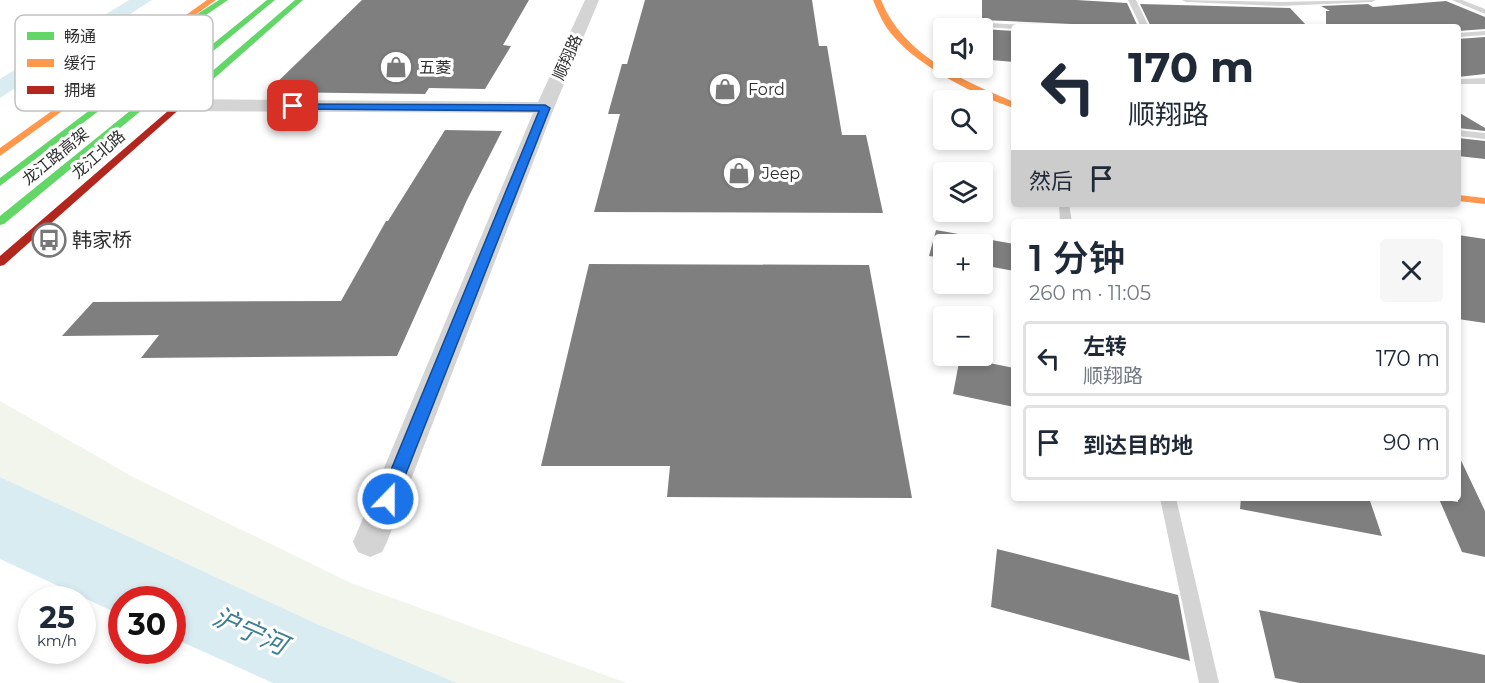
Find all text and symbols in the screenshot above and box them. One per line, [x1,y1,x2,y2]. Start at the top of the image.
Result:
legend [15,15,213,111]
map controls [933,18,993,366]
button: sound [933,18,993,78]
text: 畅通 [64,27,96,46]
street label: 顺翔路 [549,31,586,83]
text: 170 m [1128,41,1254,93]
icon: left [1029,48,1107,126]
shop icon: 五菱 [378,49,414,85]
text: 缓行 [64,54,96,73]
place label: 五菱 [419,58,451,77]
shop icon: Ford [707,71,743,107]
pin [267,80,318,131]
place label: Ford [748,80,785,99]
text: 拥堵 [64,81,96,100]
icon: arrive [276,89,309,122]
button: search [933,90,993,150]
text: 顺翔路 [1128,98,1209,131]
street label: 龙江路高架 [18,124,92,189]
street label: 龙江北路 [68,126,129,183]
shop icon: Jeep [721,155,757,191]
button: layers [933,162,993,222]
icon: arrive [1085,162,1118,195]
place label: Jeep [761,164,800,183]
text: 然后 [1029,168,1073,195]
bus stop icon: 韩家桥 [31,222,67,258]
place label: 韩家桥 [72,228,132,252]
button: + [933,234,993,294]
text: 1 分钟 [1029,236,1125,280]
button: close [1380,239,1443,302]
text: 260 m · 11:05 [1029,281,1151,305]
button: − [933,306,993,366]
text: 左转 [1083,333,1127,360]
icon: left [1032,342,1065,375]
text: 170 m [1376,345,1440,372]
text: 顺翔路 [1083,364,1143,388]
icon: arrive [1032,426,1065,459]
text: 90 m [1383,429,1440,456]
text: 到达目的地 [1083,432,1193,459]
position arrow [356,467,420,531]
speed limit sign: 30 [108,586,186,664]
text: 25 [39,599,75,636]
water label: 沪宁河 [208,601,297,664]
text: km/h [37,631,77,650]

